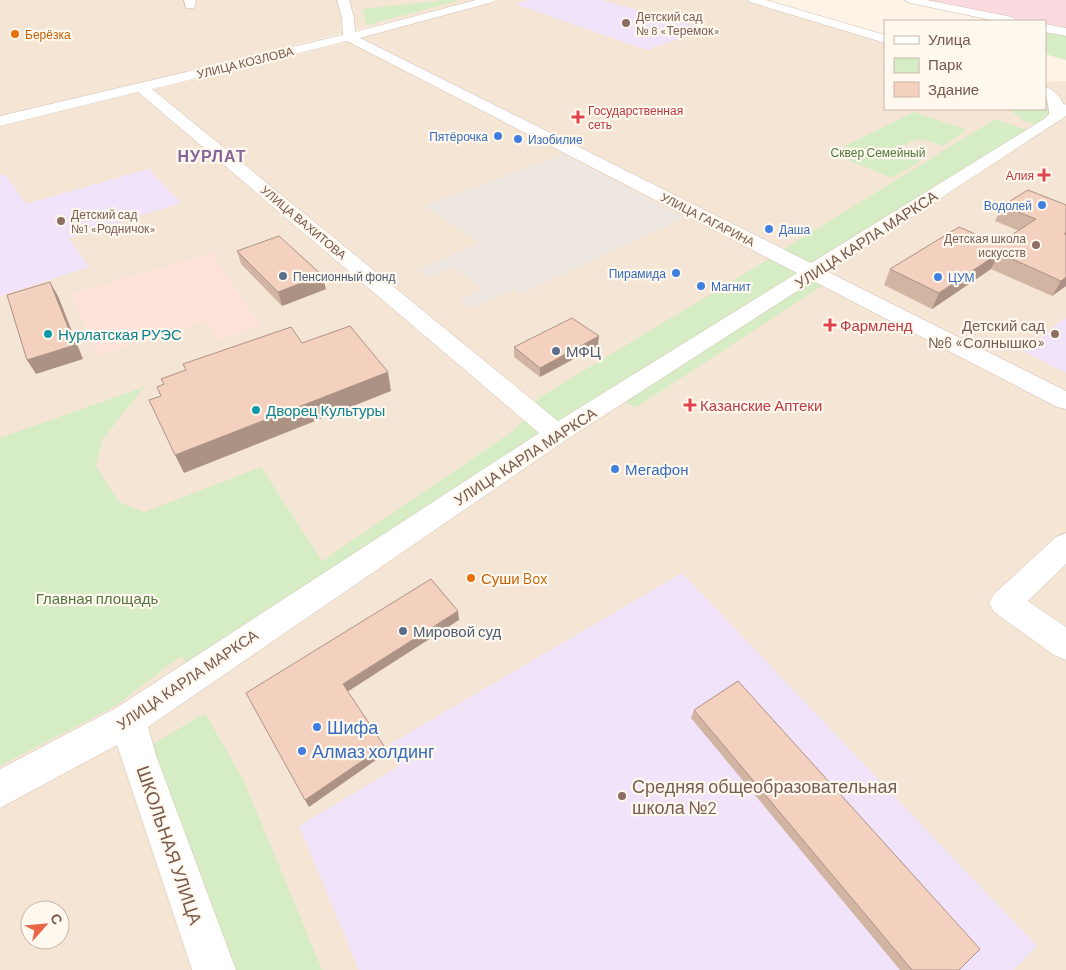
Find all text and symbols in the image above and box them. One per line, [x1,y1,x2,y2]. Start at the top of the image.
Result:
place label: Детский сад № 8 «Теремок» [636,9,720,38]
marker: Детский сад № 8 «Теремок» [620,17,632,29]
legend [884,20,1046,110]
place label: Берёзка [25,27,71,42]
marker: Берёзка [9,28,21,40]
text: Улица [928,30,971,48]
street label: УЛИЦА КОЗЛОВА [195,43,295,82]
text: Парк [928,55,962,73]
text: Здание [928,80,979,98]
place label: Государственная сеть [588,103,683,131]
marker: Государственная сеть [572,111,584,123]
place label: Пятёрочка [429,129,488,144]
marker: Пятёрочка [492,130,504,142]
place label: Изобилие [528,132,583,146]
marker: Изобилие [512,133,524,145]
park label: Сквер Семейный [831,145,925,160]
district label: НУРЛАТ [178,146,246,165]
place label: Алия [1006,168,1034,182]
marker: Алия [1038,169,1050,181]
street label: УЛИЦА ВАХИТОВА [258,182,349,263]
street label: УЛИЦА КАРЛА МАРКСА [791,186,941,292]
street label: УЛИЦА ГАГАРИНА [658,189,757,250]
place label: Водолей [984,198,1032,213]
marker: Водолей [1036,199,1048,211]
place label: Детский сад №1 «Родничок» [71,207,156,236]
marker: Детский сад №1 «Родничок» [55,215,67,227]
place label: Даша [779,222,810,237]
marker: Даша [763,223,775,235]
place label: Детская школа искусств [944,231,1026,260]
marker: Детская школа искусств [1030,239,1042,251]
place label: Пирамида [609,266,666,281]
marker: Пирамида [670,267,682,279]
place label: Пенсионный фонд [293,269,395,284]
marker: Пенсионный фонд [277,270,289,282]
place label: ЦУМ [948,270,975,285]
marker: ЦУМ [932,271,944,283]
place label: Магнит [711,279,752,293]
marker: Магнит [695,280,707,292]
place label: Фармленд [840,316,913,334]
place label: Детский сад №6 «Солнышко» [928,316,1045,351]
marker: Фармленд [824,319,836,331]
place label: Нурлатская РУЭС [58,325,182,343]
marker: Нурлатская РУЭС [42,328,54,340]
marker: Детский сад №6 «Солнышко» [1049,328,1061,340]
place label: МФЦ [566,342,601,360]
marker: МФЦ [550,345,562,357]
place label: Казанские Аптеки [700,396,822,414]
marker: Казанские Аптеки [684,399,696,411]
place label: Дворец Культуры [266,401,385,419]
street label: УЛИЦА КАРЛА МАРКСА [450,403,600,509]
marker: Дворец Культуры [250,404,262,416]
place label: Мегафон [625,460,688,478]
marker: Мегафон [609,463,621,475]
place label: Суши Box [481,569,547,587]
marker: Суши Box [465,572,477,584]
park label: Главная площадь [36,589,159,607]
place label: Мировой суд [413,622,502,640]
street label: УЛИЦА КАРЛА МАРКСА [113,625,261,733]
marker: Мировой суд [397,625,409,637]
place label: Шифа [327,716,379,738]
marker: Шифа [311,721,323,733]
place label: Алмаз холдинг [312,740,435,762]
marker: Алмаз холдинг [296,745,308,757]
street label: ШКОЛЬНАЯ УЛИЦА [132,763,208,927]
place label: Средняя общеобразовательная школа №2 [632,775,897,818]
marker: Средняя общеобразовательная школа №2 [616,790,628,802]
north arrow [20,900,70,950]
text: С [47,911,67,927]

